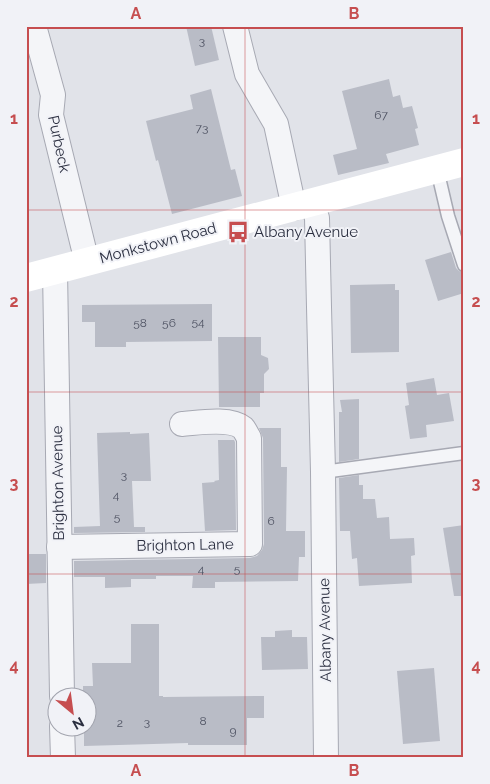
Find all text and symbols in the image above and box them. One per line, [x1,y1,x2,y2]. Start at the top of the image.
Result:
text: A [131,4,142,23]
text: B [349,4,360,23]
house number: 3 [199,34,205,48]
house number: 67 [374,108,388,122]
text: 1 [10,109,18,128]
text: 1 [472,109,480,128]
street label: Purbeck [44,114,74,174]
house number: 73 [196,121,208,135]
street label: Monkstown Road [98,219,218,267]
bus stop icon: Albany Avenue [225,219,251,245]
place label: Albany Avenue [254,223,358,241]
text: 2 [9,292,19,311]
text: 2 [471,292,481,311]
house number: 54 [191,315,205,329]
house number: 58 [133,316,147,330]
house number: 56 [162,316,176,330]
street label: Brighton Avenue [48,425,68,541]
house number: 3 [121,468,127,482]
text: 3 [10,474,19,493]
text: 3 [472,474,481,493]
house number: 4 [113,488,120,502]
house number: 5 [114,510,121,524]
house number: 6 [267,514,275,528]
street label: Brighton Lane [136,535,234,555]
house number: 4 [198,562,205,576]
house number: 5 [234,562,241,576]
street label: Albany Avenue [315,578,335,682]
text: 4 [9,656,19,675]
text: 4 [471,656,481,675]
north arrow [48,686,98,736]
text: N [70,714,87,733]
house number: 8 [199,714,207,728]
house number: 3 [144,715,150,729]
house number: 2 [117,716,123,730]
house number: 9 [229,724,237,738]
text: A [131,761,142,780]
text: B [349,761,360,780]

